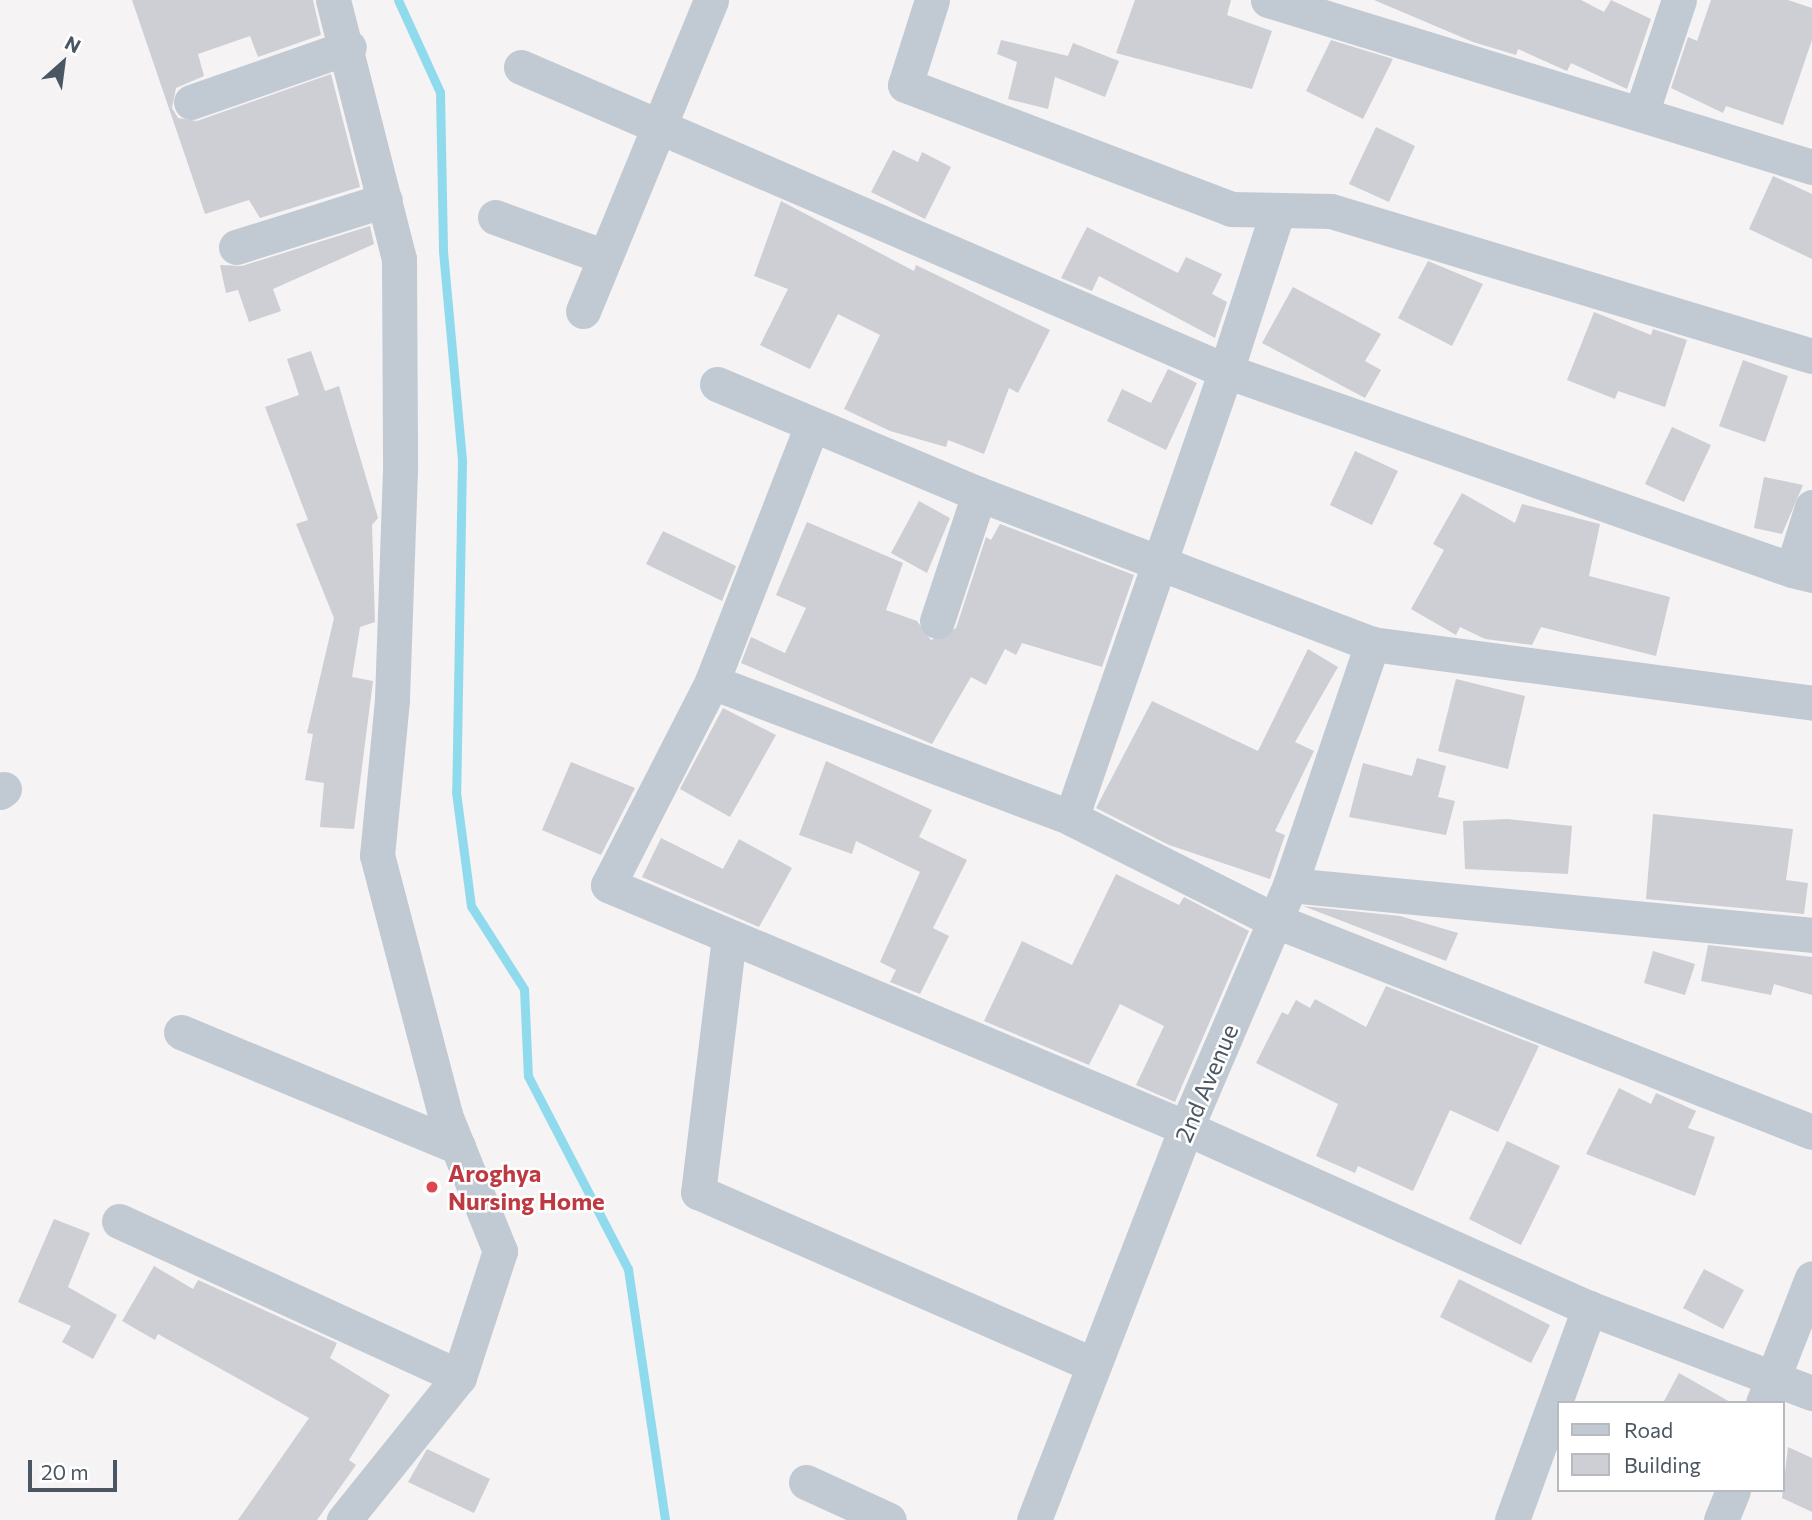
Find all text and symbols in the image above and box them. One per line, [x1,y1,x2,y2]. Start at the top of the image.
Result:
north arrow [28,28,98,98]
text: N [61,31,85,58]
street label: 2nd Avenue [1168,1020,1244,1146]
place label: Aroghya Nursing Home [448,1159,605,1215]
marker: Aroghya Nursing Home [422,1177,442,1197]
legend [1556,1401,1784,1492]
text: Road [1624,1417,1673,1442]
scale bar [32,1446,121,1490]
text: Building [1624,1452,1701,1477]
text: 20 m [41,1459,89,1484]

